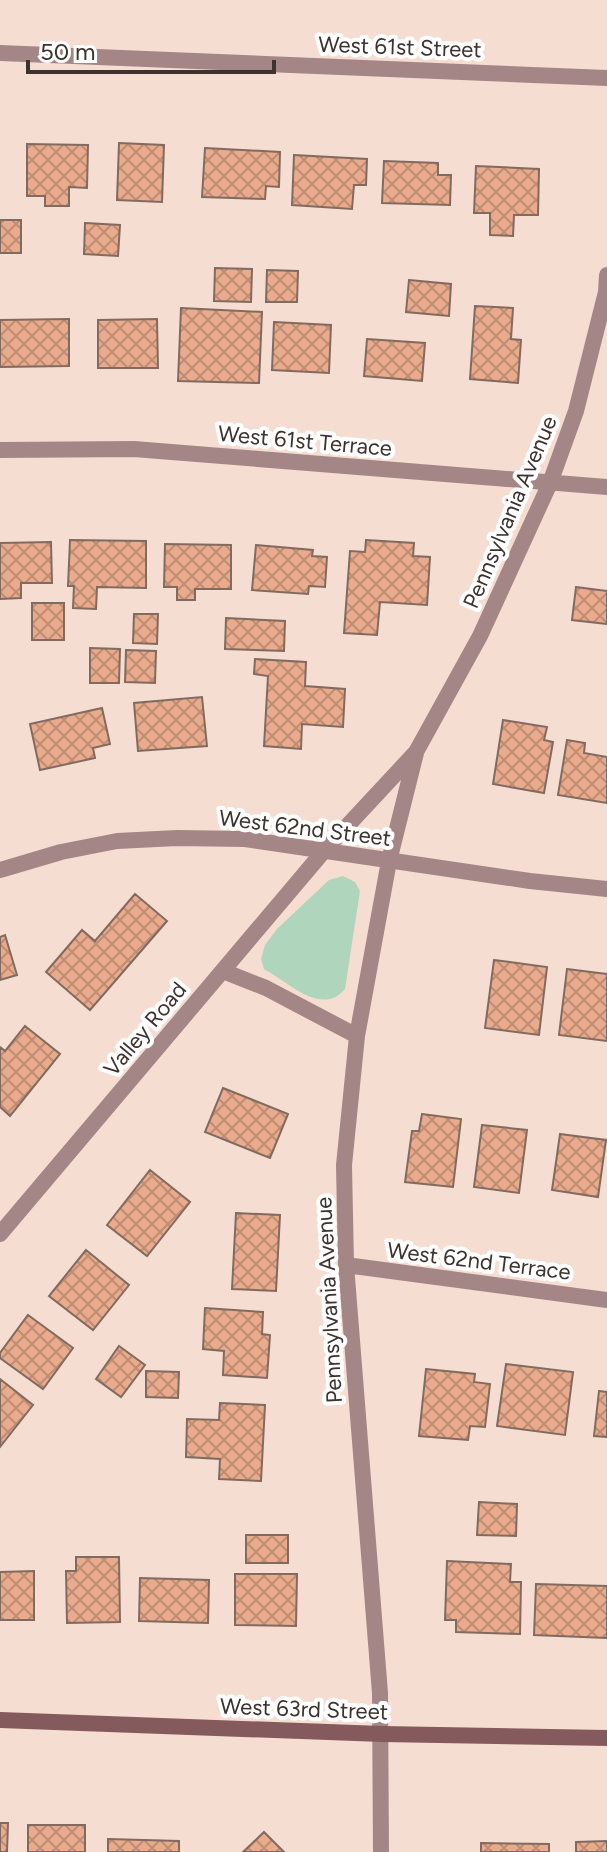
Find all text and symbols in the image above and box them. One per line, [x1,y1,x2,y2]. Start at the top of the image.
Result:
scale bar [28,24,274,74]
street label: West 61st Street [318,31,482,63]
text: 50 m [40,37,96,66]
street label: Pennsylvania Avenue [457,412,563,612]
street label: West 61st Terrace [217,420,393,462]
street label: West 62nd Street [217,804,393,852]
street label: Valley Road [98,976,192,1082]
street label: Pennsylvania Avenue [310,1196,348,1404]
street label: West 62nd Terrace [386,1236,572,1286]
street label: West 63rd Street [220,1693,388,1725]

